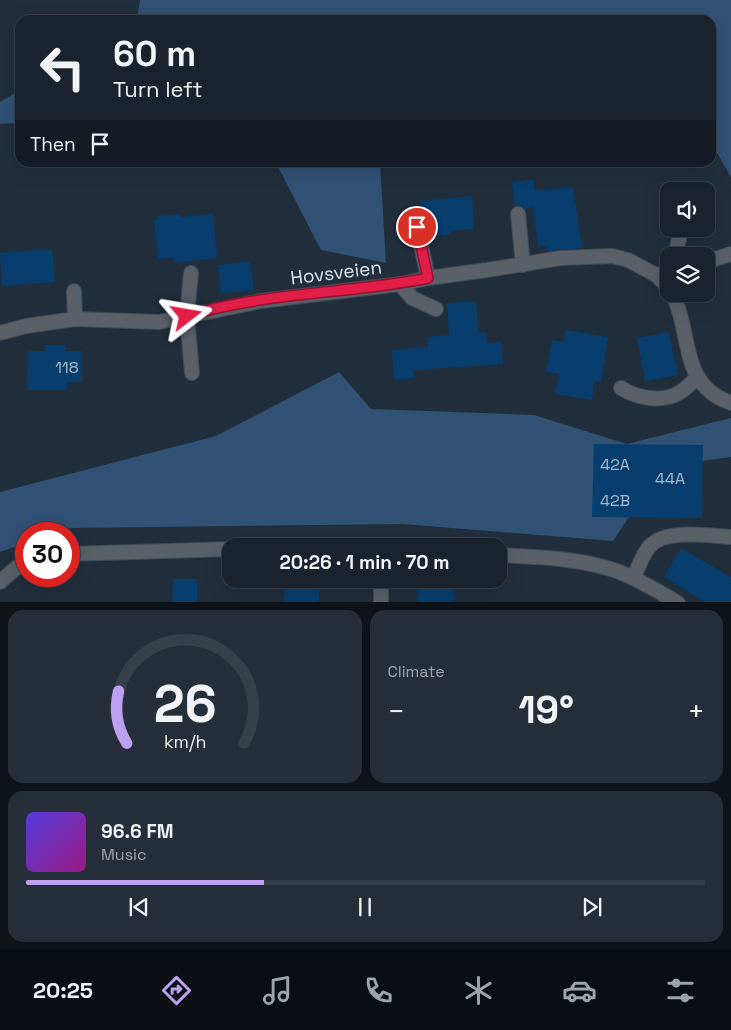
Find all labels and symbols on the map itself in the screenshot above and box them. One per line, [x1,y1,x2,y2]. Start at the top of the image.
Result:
pin [396,206,438,248]
street label: Hovsveien [289,254,383,291]
position arrow [160,289,212,341]
house number: 118 [55,357,79,378]
house number: 42A [600,454,630,475]
house number: 44A [655,468,685,489]
house number: 42B [600,490,630,511]
speed limit sign: 30 [15,522,80,587]

